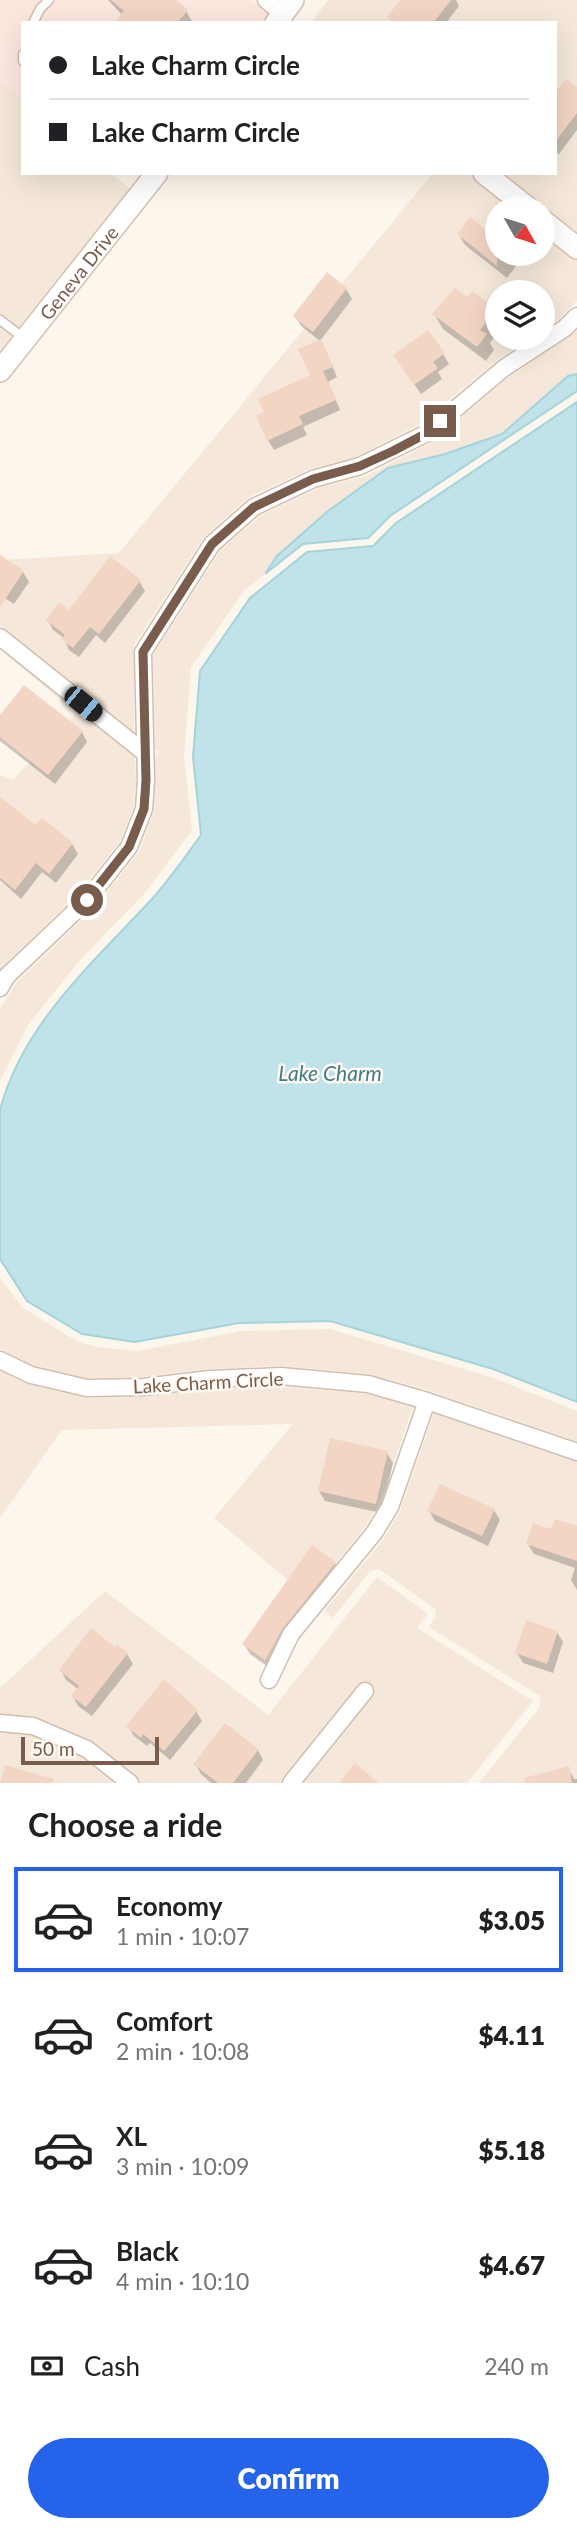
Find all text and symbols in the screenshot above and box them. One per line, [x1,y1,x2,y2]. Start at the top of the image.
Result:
text: Lake Charm Circle [91,49,300,81]
text: Lake Charm Circle [91,116,300,148]
north arrow [485,196,555,266]
map controls [485,196,555,350]
street label: Geneva Drive [34,221,123,324]
button: layers [485,280,555,350]
route end [424,405,456,437]
car [61,683,106,725]
route start [71,884,103,916]
water label: Lake Charm [278,1060,382,1085]
street label: Lake Charm Circle [132,1367,284,1397]
scale bar [21,1734,159,1766]
text: 50 m [32,1737,75,1760]
text: Choose a ride [28,1805,222,1844]
icon: car [32,1888,95,1951]
text: Economy [116,1890,222,1922]
text: $3.05 [478,1904,545,1936]
text: 1 min · 10:07 [116,1922,249,1950]
icon: car [32,2003,95,2066]
text: Comfort [116,2005,213,2037]
text: $4.11 [478,2019,545,2051]
text: 2 min · 10:08 [116,2037,249,2065]
icon: car [32,2118,95,2181]
text: XL [116,2120,147,2152]
text: $5.18 [478,2134,545,2166]
text: 3 min · 10:09 [116,2152,249,2180]
icon: car [32,2233,95,2296]
text: Black [116,2235,179,2267]
text: $4.67 [478,2249,545,2281]
text: 4 min · 10:10 [116,2267,249,2295]
icon: cash [28,2347,66,2385]
text: Cash [84,2350,140,2382]
text: 240 m [484,2352,549,2380]
button: Confirm [28,2438,549,2518]

